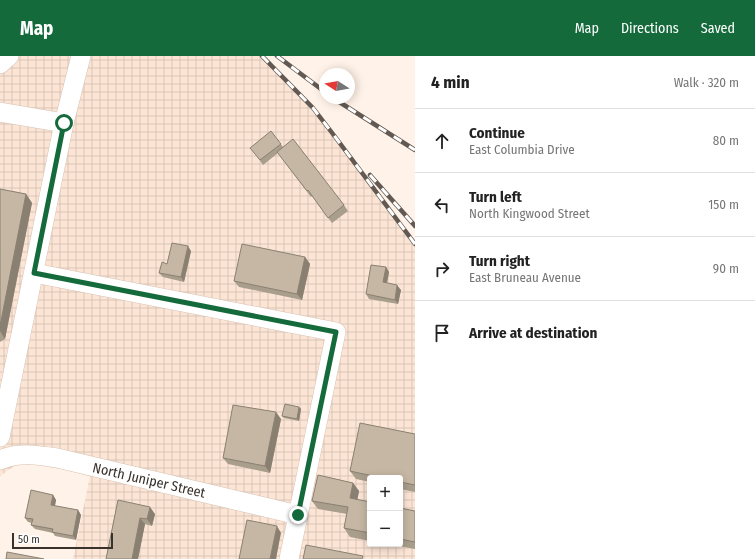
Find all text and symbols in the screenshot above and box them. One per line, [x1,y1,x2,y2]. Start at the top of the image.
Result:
text: Map [20,17,53,40]
text: Map [575,20,599,37]
text: Directions [621,20,679,37]
text: Saved [701,20,735,37]
north arrow [319,68,355,104]
text: 4 min [431,72,470,93]
text: Walk · 320 m [674,75,739,90]
route start [55,114,73,132]
text: Continue [469,124,525,142]
icon: ahead [431,130,453,152]
text: 80 m [713,133,739,148]
text: East Columbia Drive [469,142,575,157]
text: Turn left [469,188,522,206]
icon: left [431,194,453,216]
text: 150 m [708,197,739,212]
text: North Kingwood Street [469,206,590,221]
text: Turn right [469,252,530,270]
icon: right [431,258,453,280]
text: 90 m [713,261,739,276]
text: East Bruneau Avenue [469,270,581,285]
icon: arrive [431,322,453,344]
text: Arrive at destination [469,324,597,342]
street label: North Juniper Street [91,459,207,502]
map controls [367,475,403,547]
button: + [367,475,403,511]
route end [289,506,307,524]
button: − [367,511,403,547]
scale bar [12,531,113,550]
text: 50 m [18,533,40,546]

